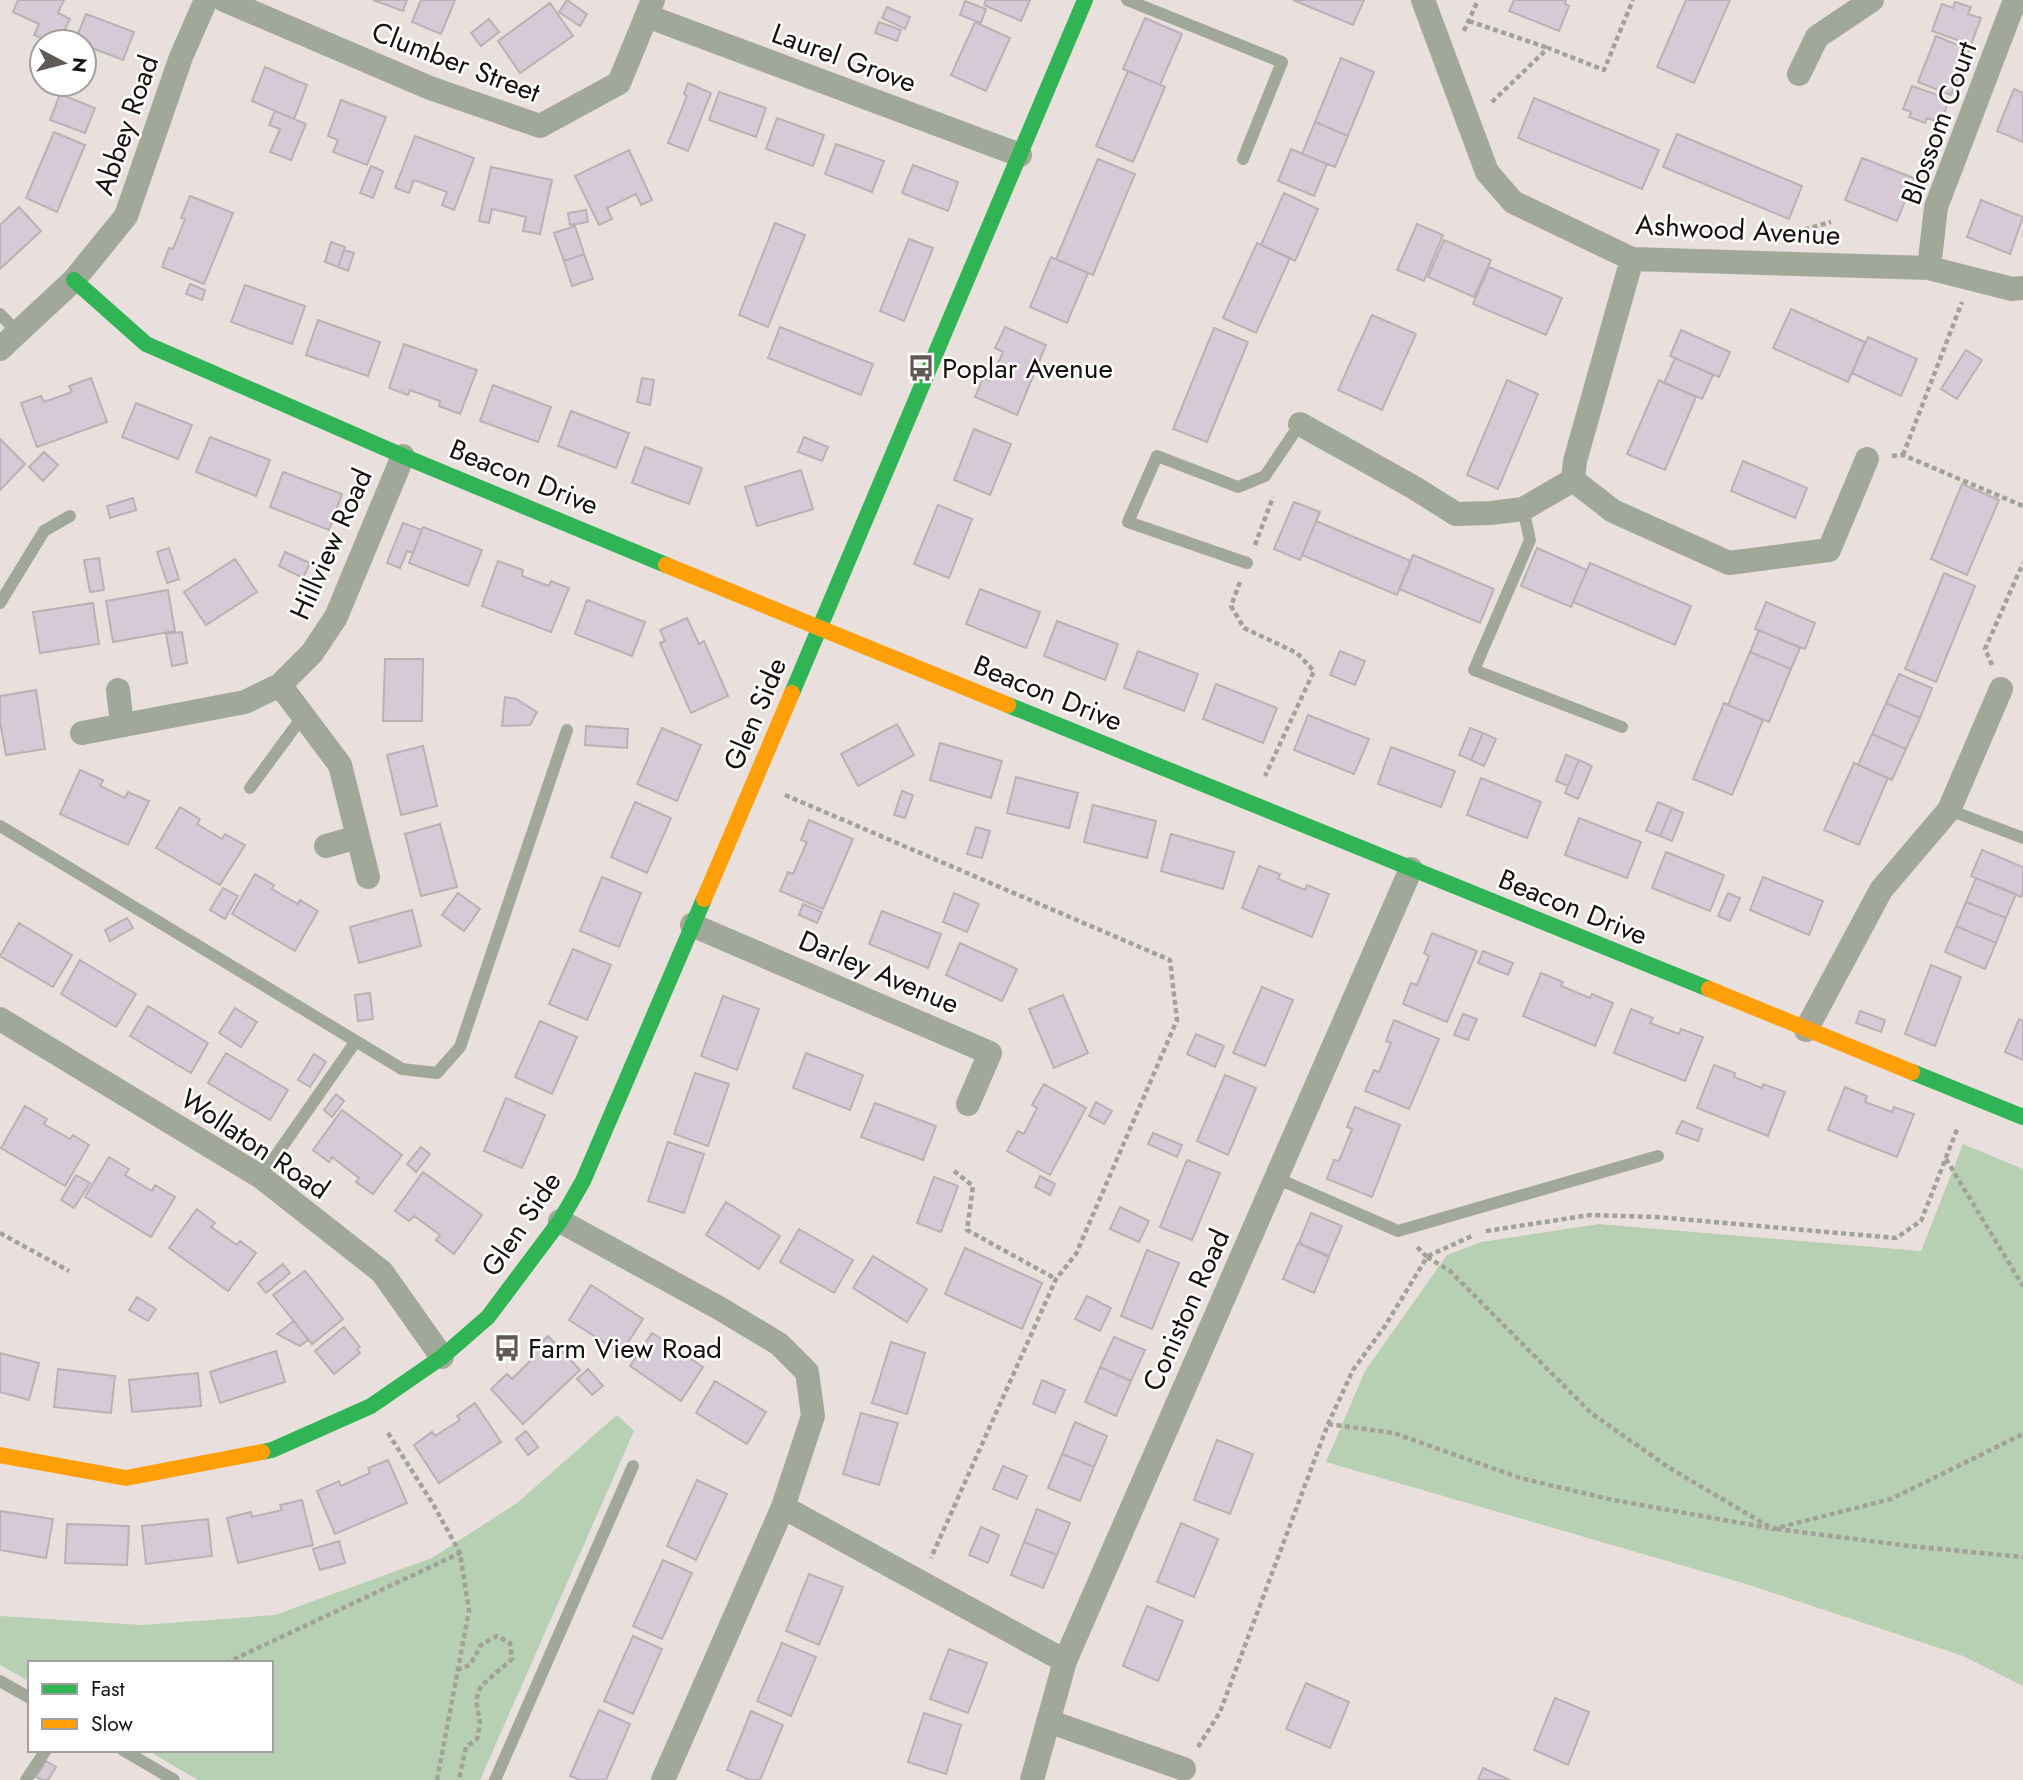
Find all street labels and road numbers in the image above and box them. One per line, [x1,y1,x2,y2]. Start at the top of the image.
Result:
street label: Clumber Street [366,11,546,113]
street label: Laurel Grove [766,13,922,103]
street label: Blossom Court [1891,35,1988,210]
street label: Abbey Road [83,50,169,200]
street label: Ashwood Avenue [1635,204,1841,256]
street label: Beacon Drive [443,428,605,526]
street label: Hillview Road [279,462,383,626]
street label: Beacon Drive [967,644,1129,742]
street label: Glen Side [713,651,797,777]
street label: Beacon Drive [1492,858,1654,956]
street label: Darley Avenue [793,920,965,1024]
street label: Wollaton Road [172,1079,338,1209]
street label: Glen Side [471,1163,571,1285]
street label: Coniston Road [1132,1223,1240,1397]

